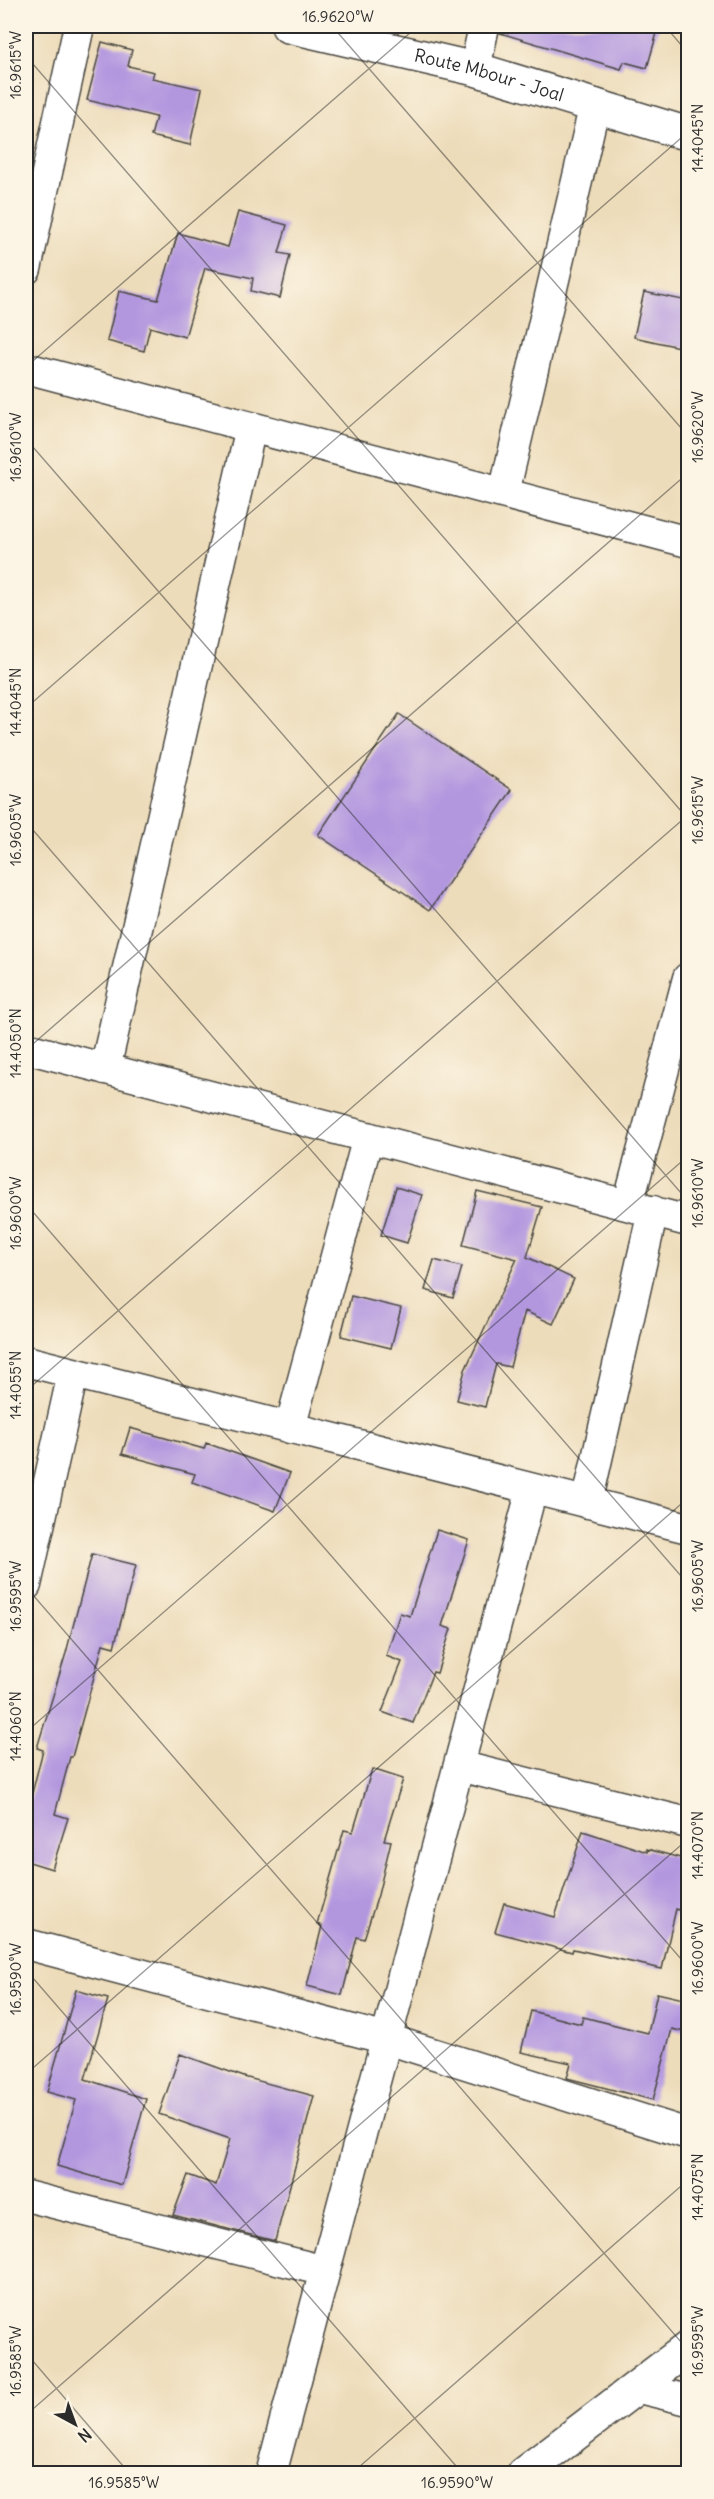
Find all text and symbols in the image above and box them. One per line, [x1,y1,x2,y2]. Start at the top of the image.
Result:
text: 16.9620°W [302,7,374,26]
text: 16.9615°W [6,31,25,99]
street label: Route Mbour - Joal [412,43,567,106]
text: 14.4045°N [688,104,707,172]
text: 16.9620°W [688,391,707,463]
text: 16.9610°W [6,412,25,482]
text: 14.4045°N [6,668,25,736]
text: 16.9615°W [688,776,707,844]
text: 16.9605°W [6,794,25,866]
text: 14.4050°N [6,1008,25,1078]
text: 16.9610°W [688,1158,707,1228]
text: 16.9600°W [6,1176,25,1250]
text: 14.4055°N [6,1351,25,1419]
text: 16.9605°W [688,1540,707,1612]
text: 16.9595°W [6,1560,25,1631]
text: 14.4060°N [6,1691,25,1761]
text: 14.4070°N [688,1811,707,1879]
text: 16.9600°W [688,1921,707,1995]
text: 16.9590°W [6,1943,25,2015]
text: 14.4075°N [688,2153,707,2221]
text: 16.9595°W [688,2305,707,2376]
text: 16.9585°W [6,2325,25,2396]
north arrow [45,2394,105,2454]
text: N [74,2424,96,2446]
text: 16.9585°W [89,2473,160,2492]
text: 16.9590°W [421,2473,493,2492]

